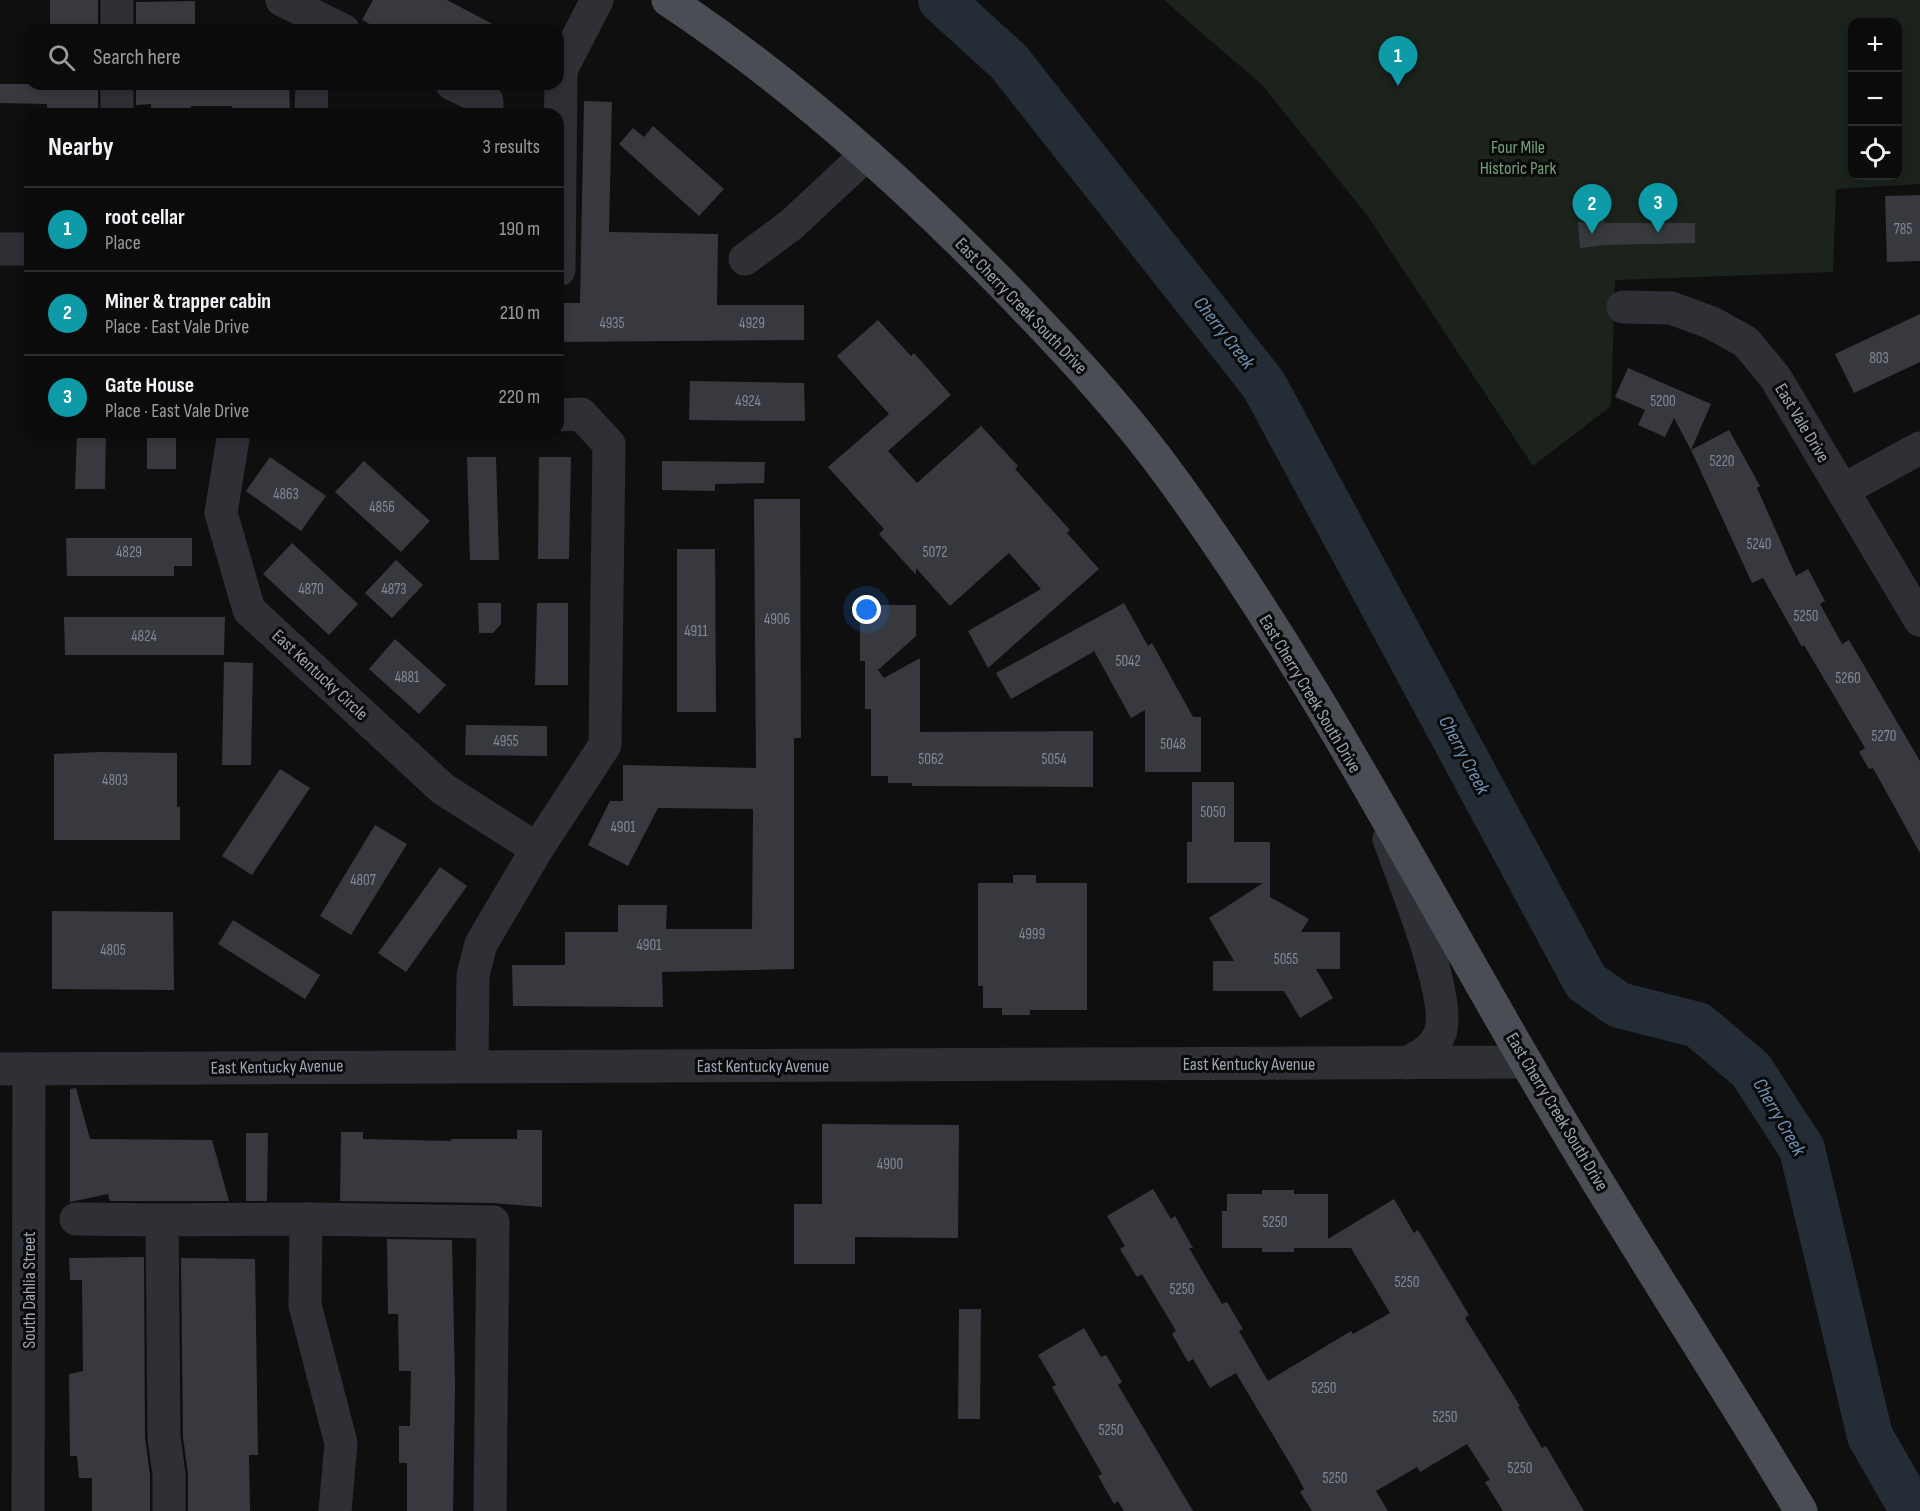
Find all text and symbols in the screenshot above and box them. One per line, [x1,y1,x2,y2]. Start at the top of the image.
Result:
map controls [1848,18,1902,180]
button: + [1848,18,1902,72]
search box [24,24,564,90]
pin: 1 [1378,36,1418,86]
icon: search [45,41,78,74]
text: Search here [93,44,180,71]
button: − [1848,72,1902,126]
button: locate [1848,126,1902,180]
text: Nearby [48,132,114,163]
text: 3 results [483,135,540,159]
park label: Four Mile Historic Park [1480,137,1556,179]
pin: 2 [1572,184,1612,234]
pin: 3 [1638,184,1678,233]
text: root cellar [105,204,185,231]
text: 1 [64,217,71,241]
text: 190 m [499,217,540,241]
house number: 785 [1894,220,1912,239]
text: Place [105,231,141,255]
street label: East Cherry Creek South Drive [951,234,1091,378]
text: Miner & trapper cabin [105,288,271,315]
water label: Cherry Creek [1188,292,1260,375]
text: 2 [63,301,72,325]
text: 210 m [500,301,540,325]
house number: 4935 [599,314,625,333]
house number: 4929 [739,314,765,333]
text: Place · East Vale Drive [105,315,249,339]
house number: 803 [1869,349,1889,368]
text: Gate House [105,372,194,399]
street label: East Vale Drive [1770,380,1834,466]
text: 3 [63,385,72,409]
text: 220 m [499,385,540,409]
house number: 4924 [735,392,761,411]
house number: 5200 [1650,392,1676,411]
text: Place · East Vale Drive [105,399,249,423]
house number: 5220 [1709,452,1735,471]
house number: 4863 [273,485,299,504]
house number: 4856 [369,498,395,517]
house number: 5240 [1746,535,1772,554]
house number: 4829 [116,543,142,562]
house number: 5072 [923,543,947,562]
house number: 4870 [298,580,324,599]
house number: 4873 [381,580,407,599]
your location [852,595,881,624]
house number: 5250 [1794,607,1818,626]
house number: 4906 [764,610,790,629]
street label: East Cherry Creek South Drive [1254,611,1366,777]
house number: 4911 [684,622,708,641]
street label: East Kentucky Circle [268,625,372,725]
house number: 4824 [131,627,157,646]
house number: 5042 [1115,652,1141,671]
house number: 4881 [395,668,420,687]
house number: 5260 [1835,669,1861,688]
water label: Cherry Creek [1433,712,1495,799]
house number: 5270 [1872,727,1896,746]
house number: 4955 [494,732,518,751]
house number: 5048 [1160,735,1186,754]
house number: 5062 [918,750,944,769]
house number: 5054 [1041,750,1067,769]
house number: 4803 [102,771,128,790]
house number: 5050 [1200,803,1226,822]
house number: 4901 [611,818,636,837]
house number: 4807 [350,871,376,890]
house number: 4999 [1019,925,1045,944]
house number: 4901 [637,936,662,955]
house number: 4805 [100,941,126,960]
house number: 5055 [1274,950,1298,969]
street label: East Cherry Creek South Drive [1501,1029,1613,1195]
street label: East Kentucky Avenue [1183,1054,1315,1075]
street label: East Kentucky Avenue [210,1055,344,1079]
street label: East Kentucky Avenue [697,1056,829,1077]
water label: Cherry Creek [1747,1074,1811,1161]
house number: 4900 [877,1155,903,1174]
house number: 5250 [1263,1213,1287,1232]
street label: South Dahlia Street [19,1231,40,1348]
house number: 5250 [1395,1273,1419,1292]
house number: 5250 [1170,1280,1194,1299]
house number: 5250 [1312,1379,1336,1398]
house number: 5250 [1433,1408,1457,1427]
house number: 5250 [1099,1421,1123,1440]
house number: 5250 [1508,1459,1532,1478]
house number: 5250 [1323,1469,1347,1488]

